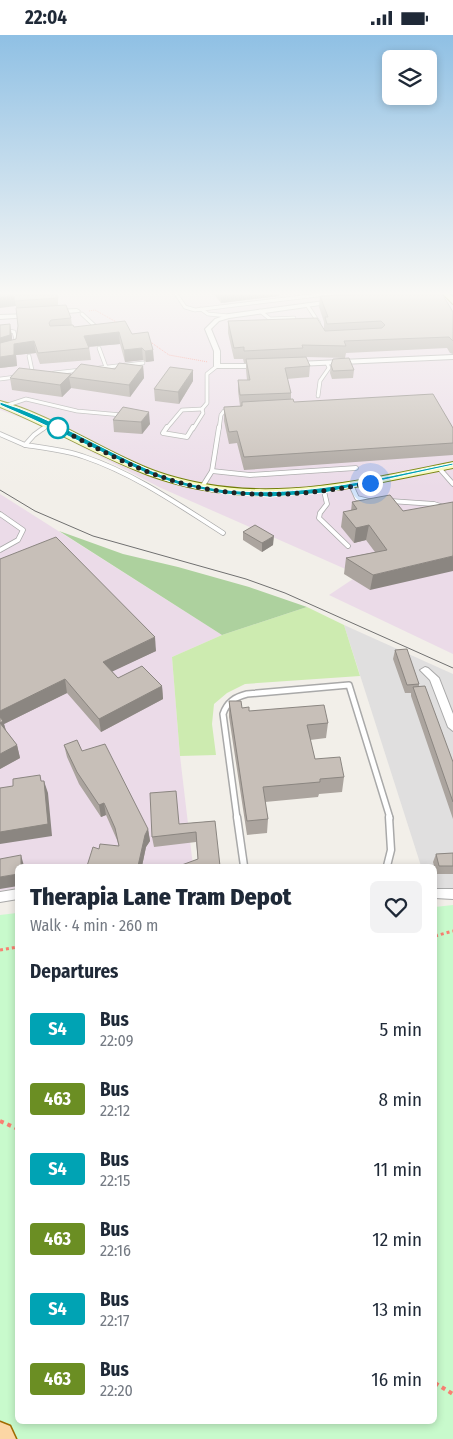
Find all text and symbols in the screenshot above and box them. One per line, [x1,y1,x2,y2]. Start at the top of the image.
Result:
text: 22:04 [25,6,67,29]
map controls [382,50,437,105]
button: layers [382,50,437,105]
unlabelled marker [47,417,69,439]
your location [358,471,383,496]
button: heart [370,881,422,933]
text: Therapia Lane Tram Depot [30,883,291,911]
text: Walk · 4 min · 260 m [30,916,158,935]
text: Departures [30,960,118,983]
text: Bus [100,1008,129,1031]
text: S4 [48,1018,67,1040]
text: 5 min [379,1018,422,1041]
text: 22:09 [100,1031,134,1050]
text: Bus [100,1078,129,1101]
text: 463 [44,1088,71,1110]
text: 8 min [379,1088,422,1111]
text: 22:12 [100,1101,130,1120]
text: Bus [100,1148,129,1171]
text: S4 [48,1158,67,1180]
text: 11 min [374,1158,422,1181]
text: 22:15 [100,1171,130,1190]
text: Bus [100,1218,129,1241]
text: 463 [44,1228,71,1250]
text: 12 min [372,1228,422,1251]
text: 22:16 [100,1241,131,1260]
text: Bus [100,1288,129,1311]
text: S4 [48,1298,67,1320]
text: 13 min [372,1298,422,1321]
text: 22:17 [100,1311,130,1330]
text: Bus [100,1358,129,1381]
text: 463 [44,1368,71,1390]
text: 16 min [371,1368,422,1391]
text: 22:20 [100,1381,133,1400]

